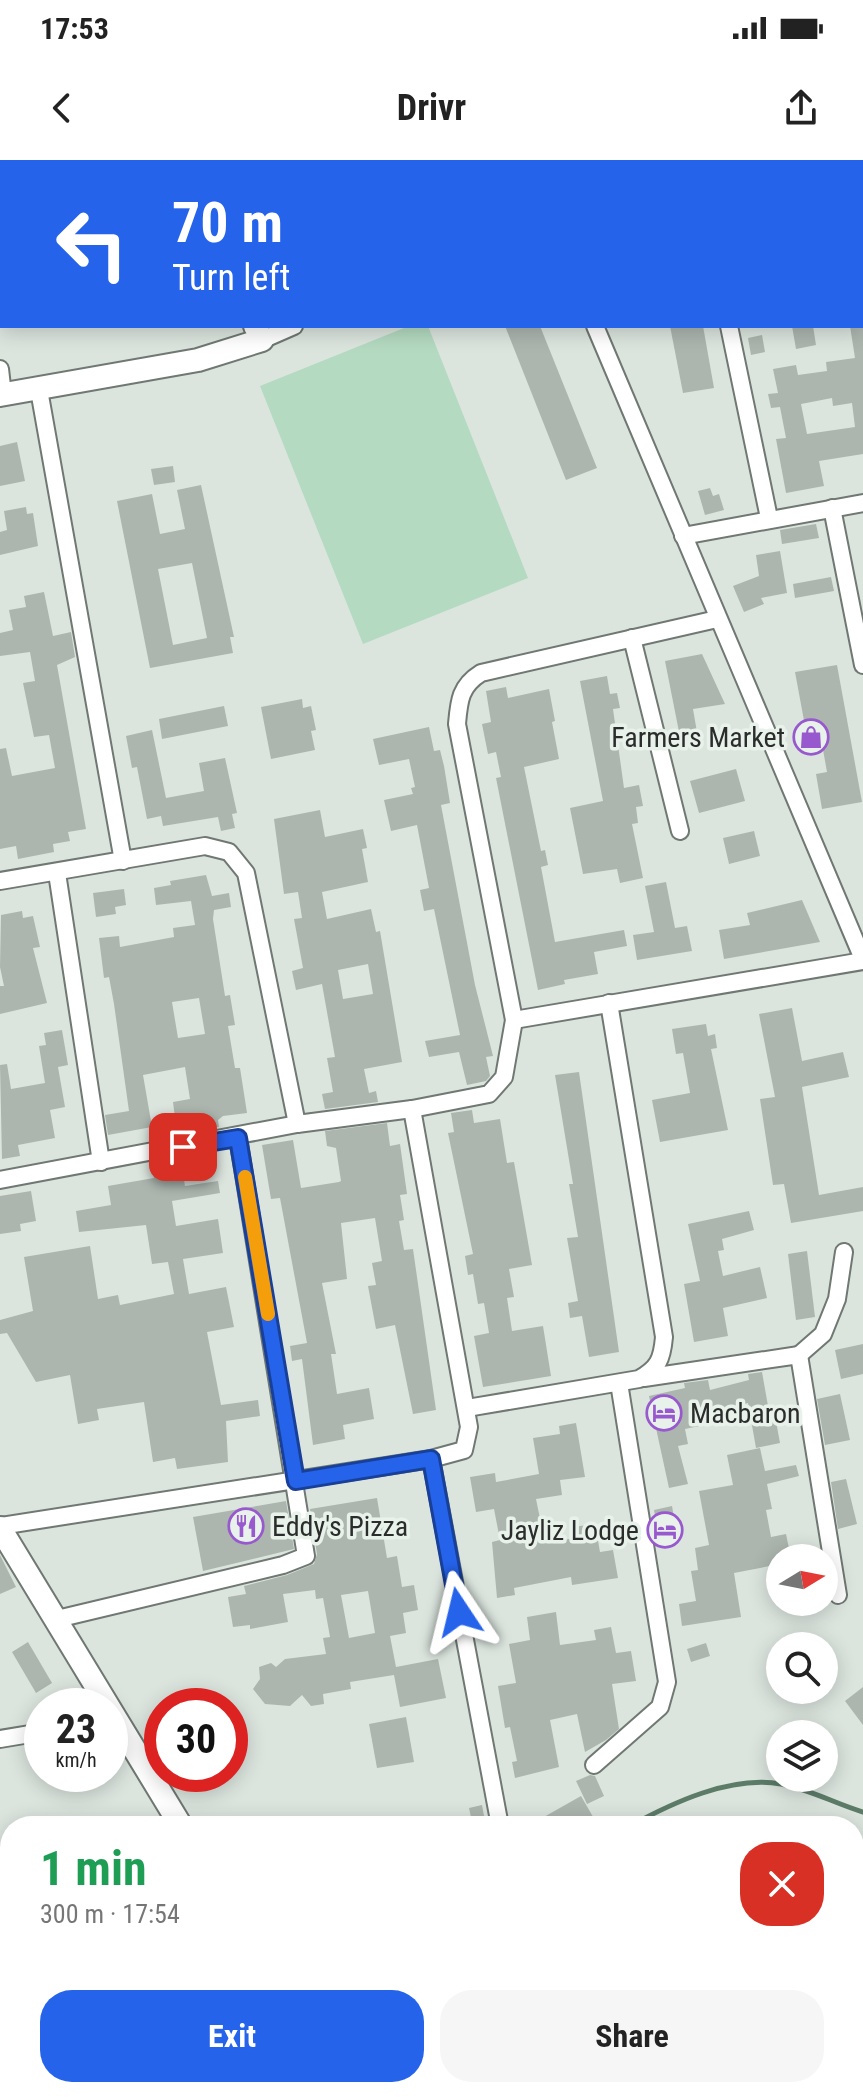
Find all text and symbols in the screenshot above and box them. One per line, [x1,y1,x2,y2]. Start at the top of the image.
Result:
text: 17:53 [40,11,109,46]
icon: back [40,86,84,130]
icon: share [779,86,823,130]
text: Drivr [397,87,466,129]
text: 70 m [172,190,283,256]
icon: left [40,192,144,296]
text: Turn left [172,257,290,299]
shop icon: Farmers Market [792,718,830,756]
place label: Farmers Market [611,721,785,754]
pin [149,1113,217,1181]
icon: arrive [161,1125,205,1169]
hotel icon: Macbaron [645,1394,683,1432]
place label: Macbaron [690,1397,801,1430]
restaurant icon: Eddy's Pizza [227,1507,265,1545]
place label: Eddy's Pizza [272,1510,408,1543]
hotel icon: Jayliz Lodge [646,1511,684,1549]
place label: Jayliz Lodge [501,1514,639,1547]
north arrow [766,1544,838,1616]
map controls [766,1544,838,1792]
position arrow [417,1570,501,1654]
button: search [766,1632,838,1704]
speed limit sign: 30 [144,1688,248,1792]
text: 23 [56,1706,96,1753]
button: layers [766,1720,838,1792]
text: km/h [55,1748,97,1772]
text: 1 min [40,1840,147,1897]
button: close [740,1842,824,1926]
text: 300 m · 17:54 [40,1899,180,1929]
button: Exit [40,1990,424,2082]
button: Share [440,1990,824,2082]

